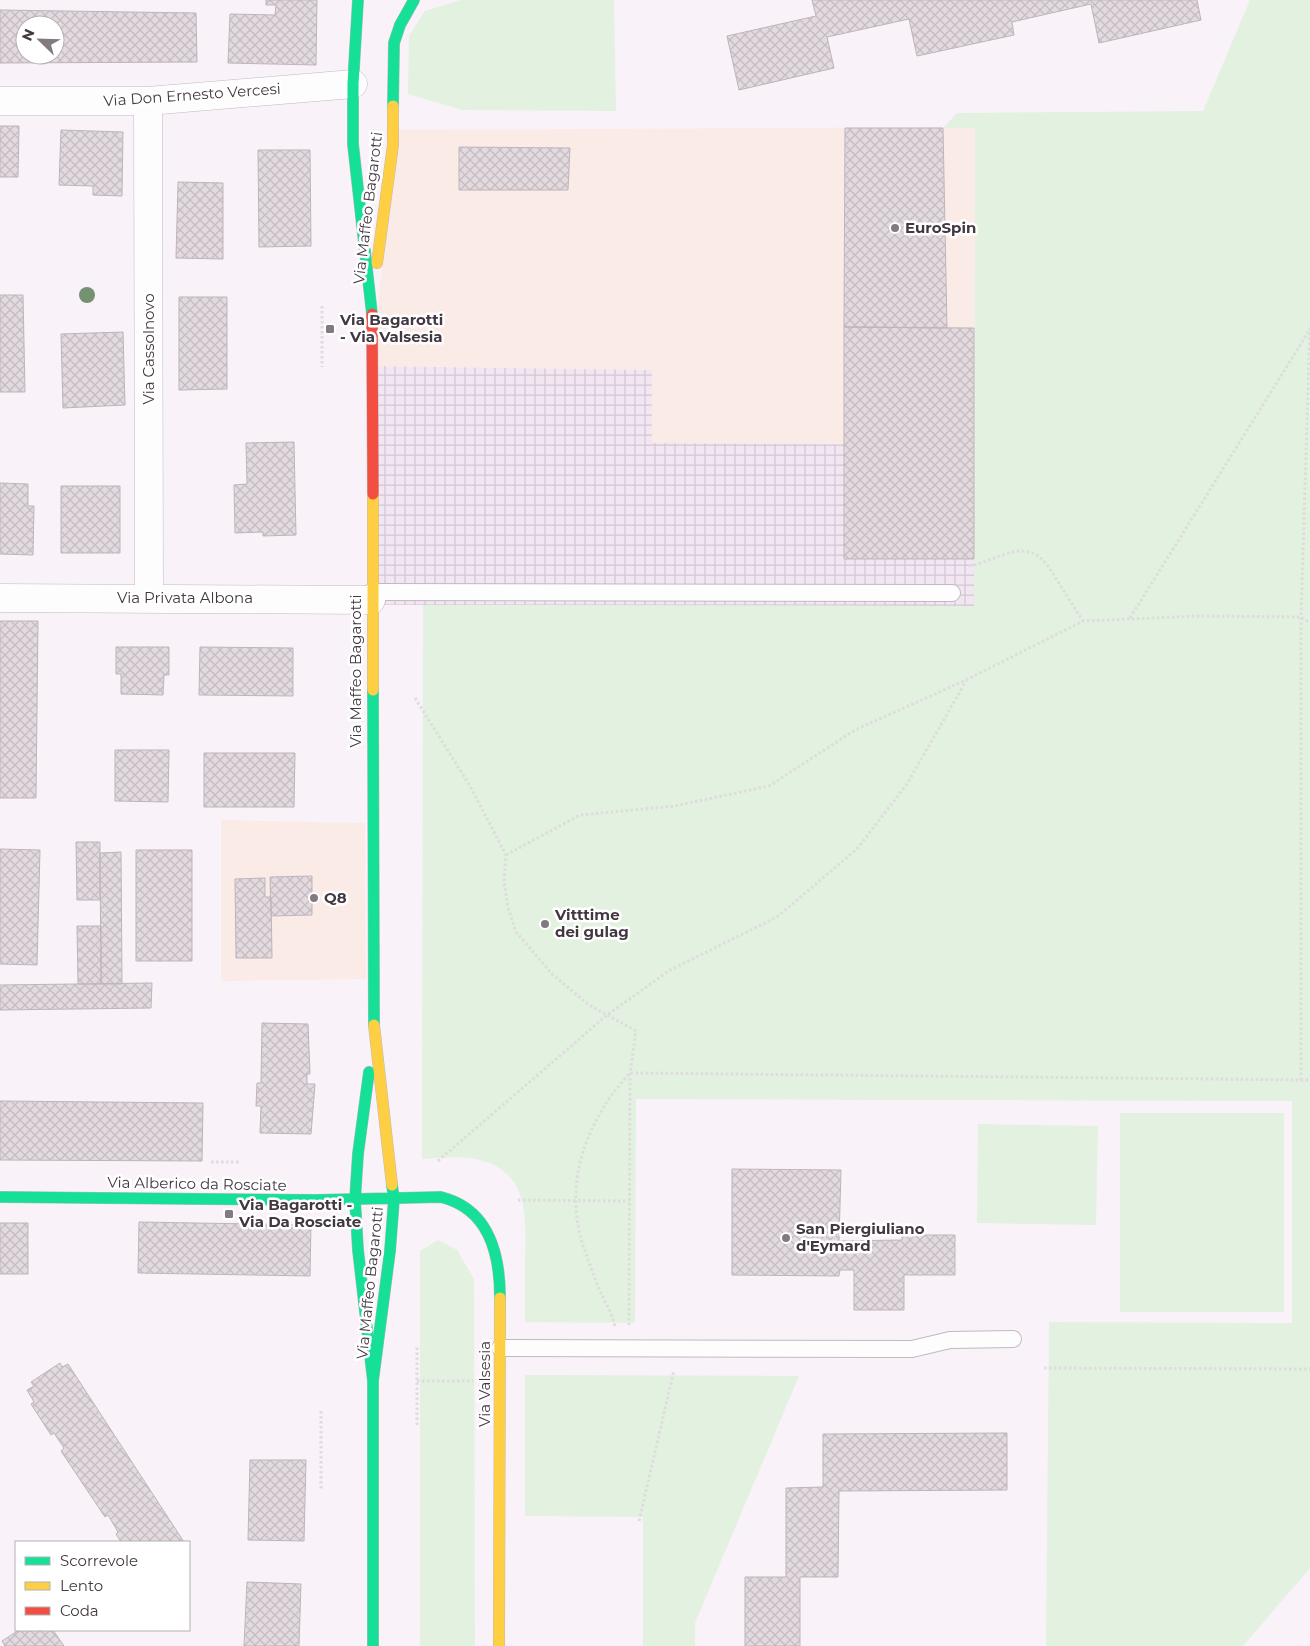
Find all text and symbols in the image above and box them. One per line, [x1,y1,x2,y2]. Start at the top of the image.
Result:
north arrow [15,15,65,65]
text: N [18,26,39,44]
street label: Via Don Ernesto Vercesi [103,79,281,110]
street label: Via Maffeo Bagarotti [349,131,386,285]
place label: EuroSpin [905,218,976,237]
marker: EuroSpin [889,222,901,234]
street label: Via Cassolnovo [139,293,158,405]
place label: Via Bagarotti - Via Valsesia [339,310,443,346]
marker: Via Bagarotti - Via Valsesia [324,323,336,335]
street label: Via Privata Albona [117,588,253,607]
street label: Via Maffeo Bagarotti [346,594,365,748]
place label: Q8 [324,888,347,907]
marker: Q8 [308,892,320,904]
place label: Vitttime dei gulag [554,905,629,941]
marker: Vitttime dei gulag [539,918,551,930]
street label: Via Alberico da Rosciate [107,1172,287,1195]
place label: Via Bagarotti - Via Da Rosciate [238,1195,361,1231]
street label: Via Maffeo Bagarotti [352,1206,387,1360]
marker: Via Bagarotti - Via Da Rosciate [223,1208,235,1220]
place label: San Piergiuliano d'Eymard [796,1219,925,1255]
marker: San Piergiuliano d'Eymard [780,1232,792,1244]
street label: Via Valsesia [475,1341,494,1427]
legend [15,1541,190,1631]
text: Scorrevole [60,1551,138,1570]
text: Lento [60,1576,103,1595]
text: Coda [60,1601,99,1620]

